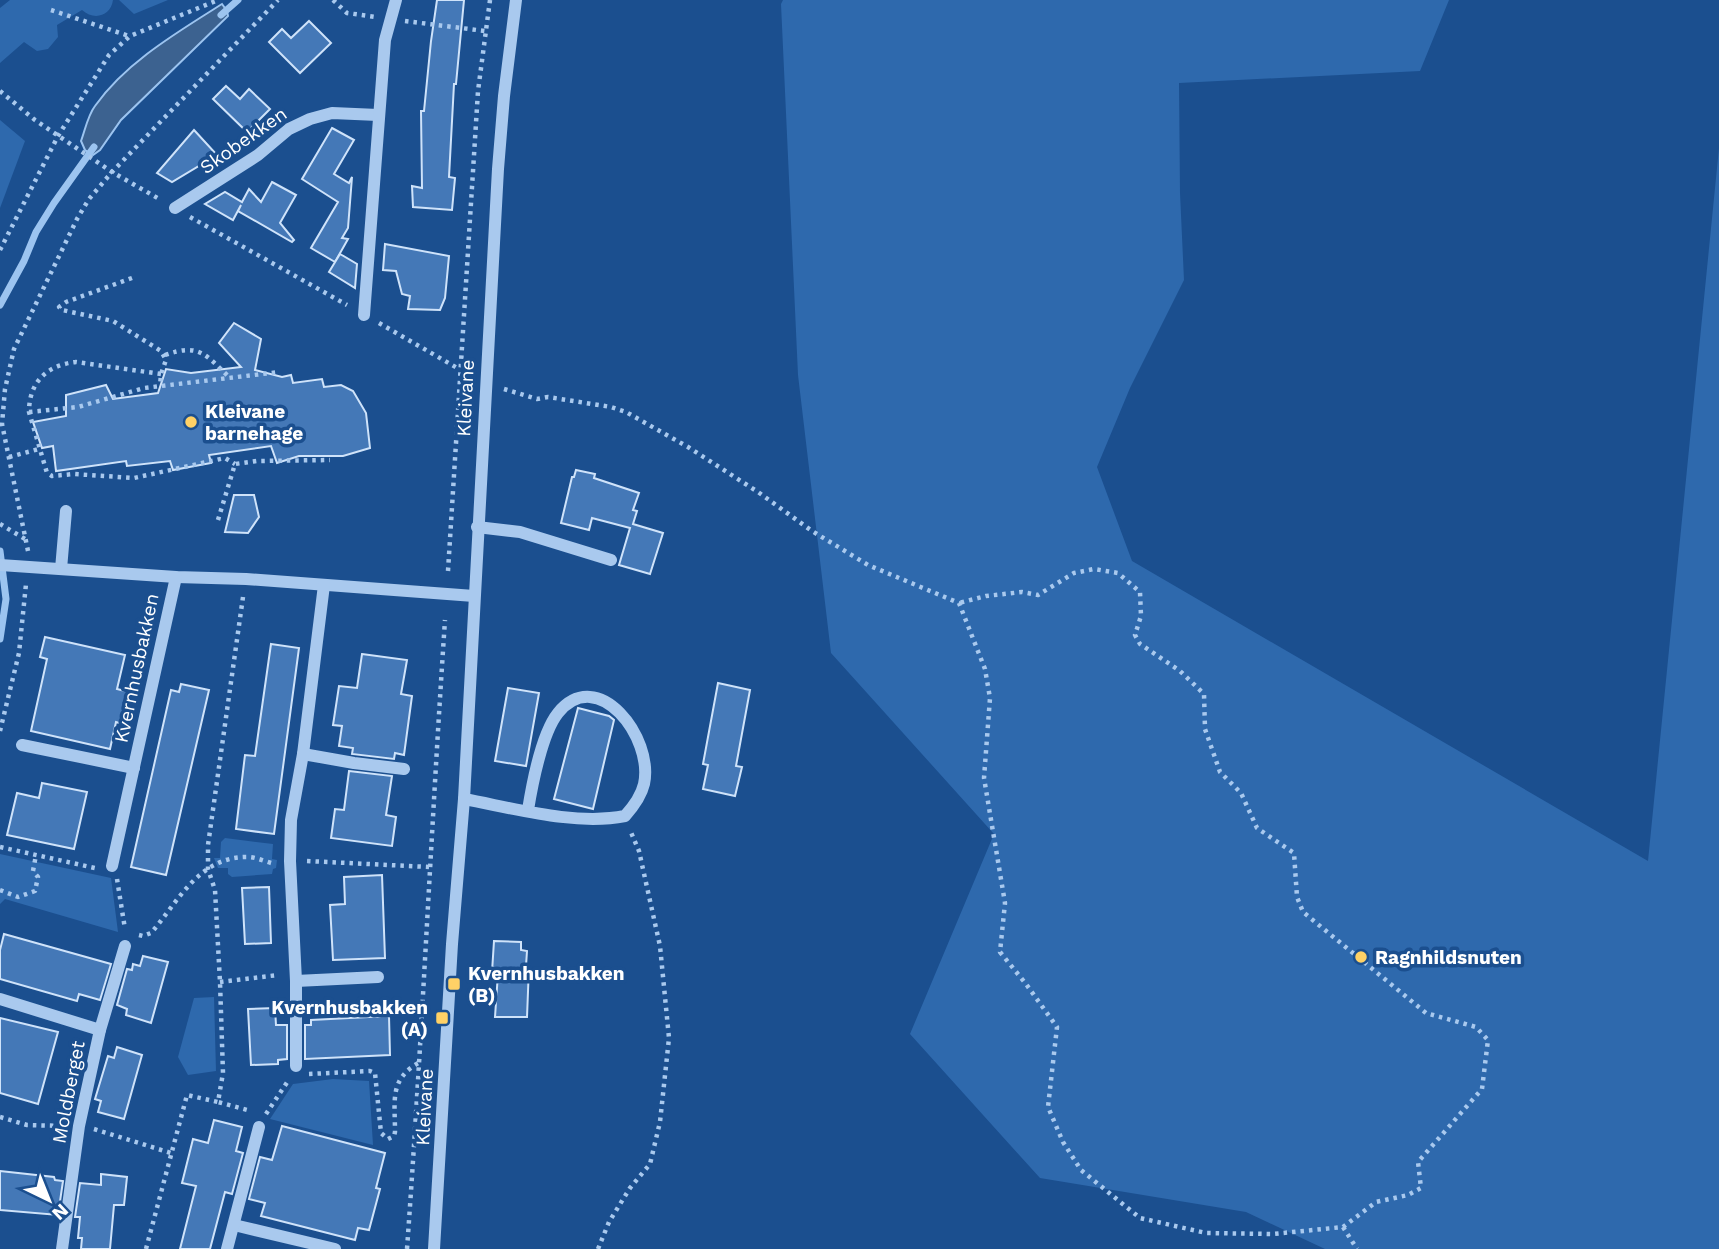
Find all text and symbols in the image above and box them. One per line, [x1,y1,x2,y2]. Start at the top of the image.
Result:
street label: Skobekken [195,102,291,179]
street label: Kleivane [452,359,479,437]
place label: Kleivane barnehage [205,400,303,445]
marker: Kleivane barnehage [183,414,199,430]
street label: Kvernhusbakken [109,591,164,745]
place label: Ragnhildsnuten [1375,946,1522,969]
marker: Ragnhildsnuten [1353,949,1369,965]
place label: Kvernhusbakken (B) [468,962,625,1007]
marker: Kvernhusbakken (B) [446,976,462,992]
place label: Kvernhusbakken (A) [271,996,428,1041]
marker: Kvernhusbakken (A) [434,1010,450,1026]
street label: Moldberget [47,1039,90,1145]
street label: Kleivane [411,1068,438,1146]
north arrow [14,1165,84,1235]
text: N [47,1199,73,1225]

